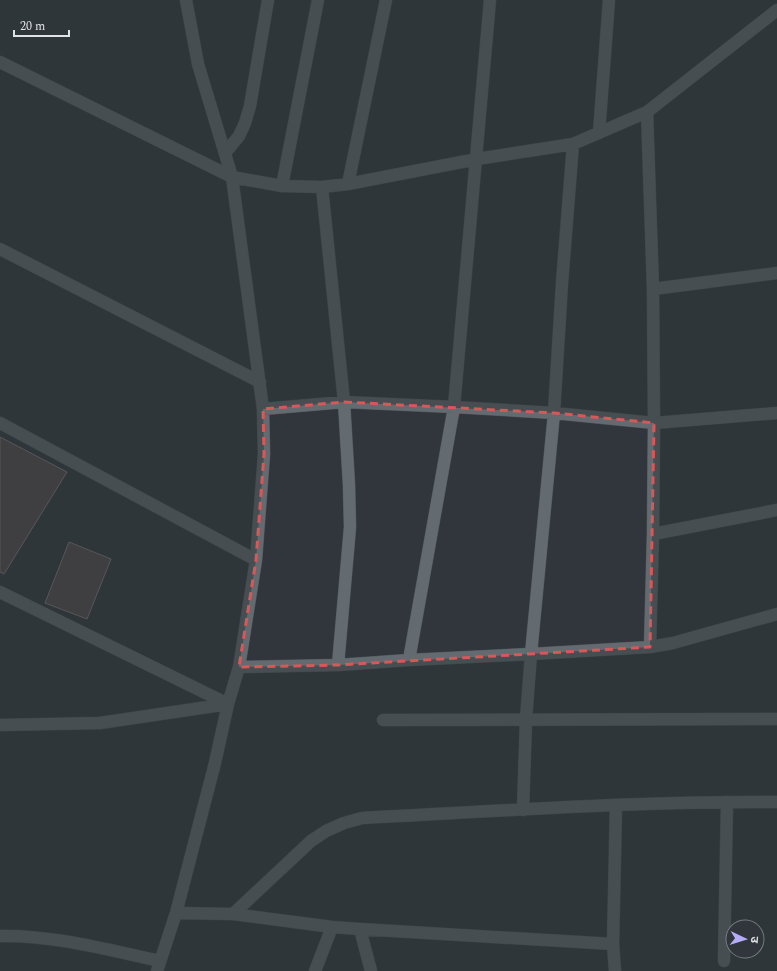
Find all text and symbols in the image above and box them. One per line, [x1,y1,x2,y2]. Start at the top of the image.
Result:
scale bar [14,12,69,38]
text: 20 m [20,17,45,36]
north arrow [725,919,765,959]
text: उ [746,936,763,944]

